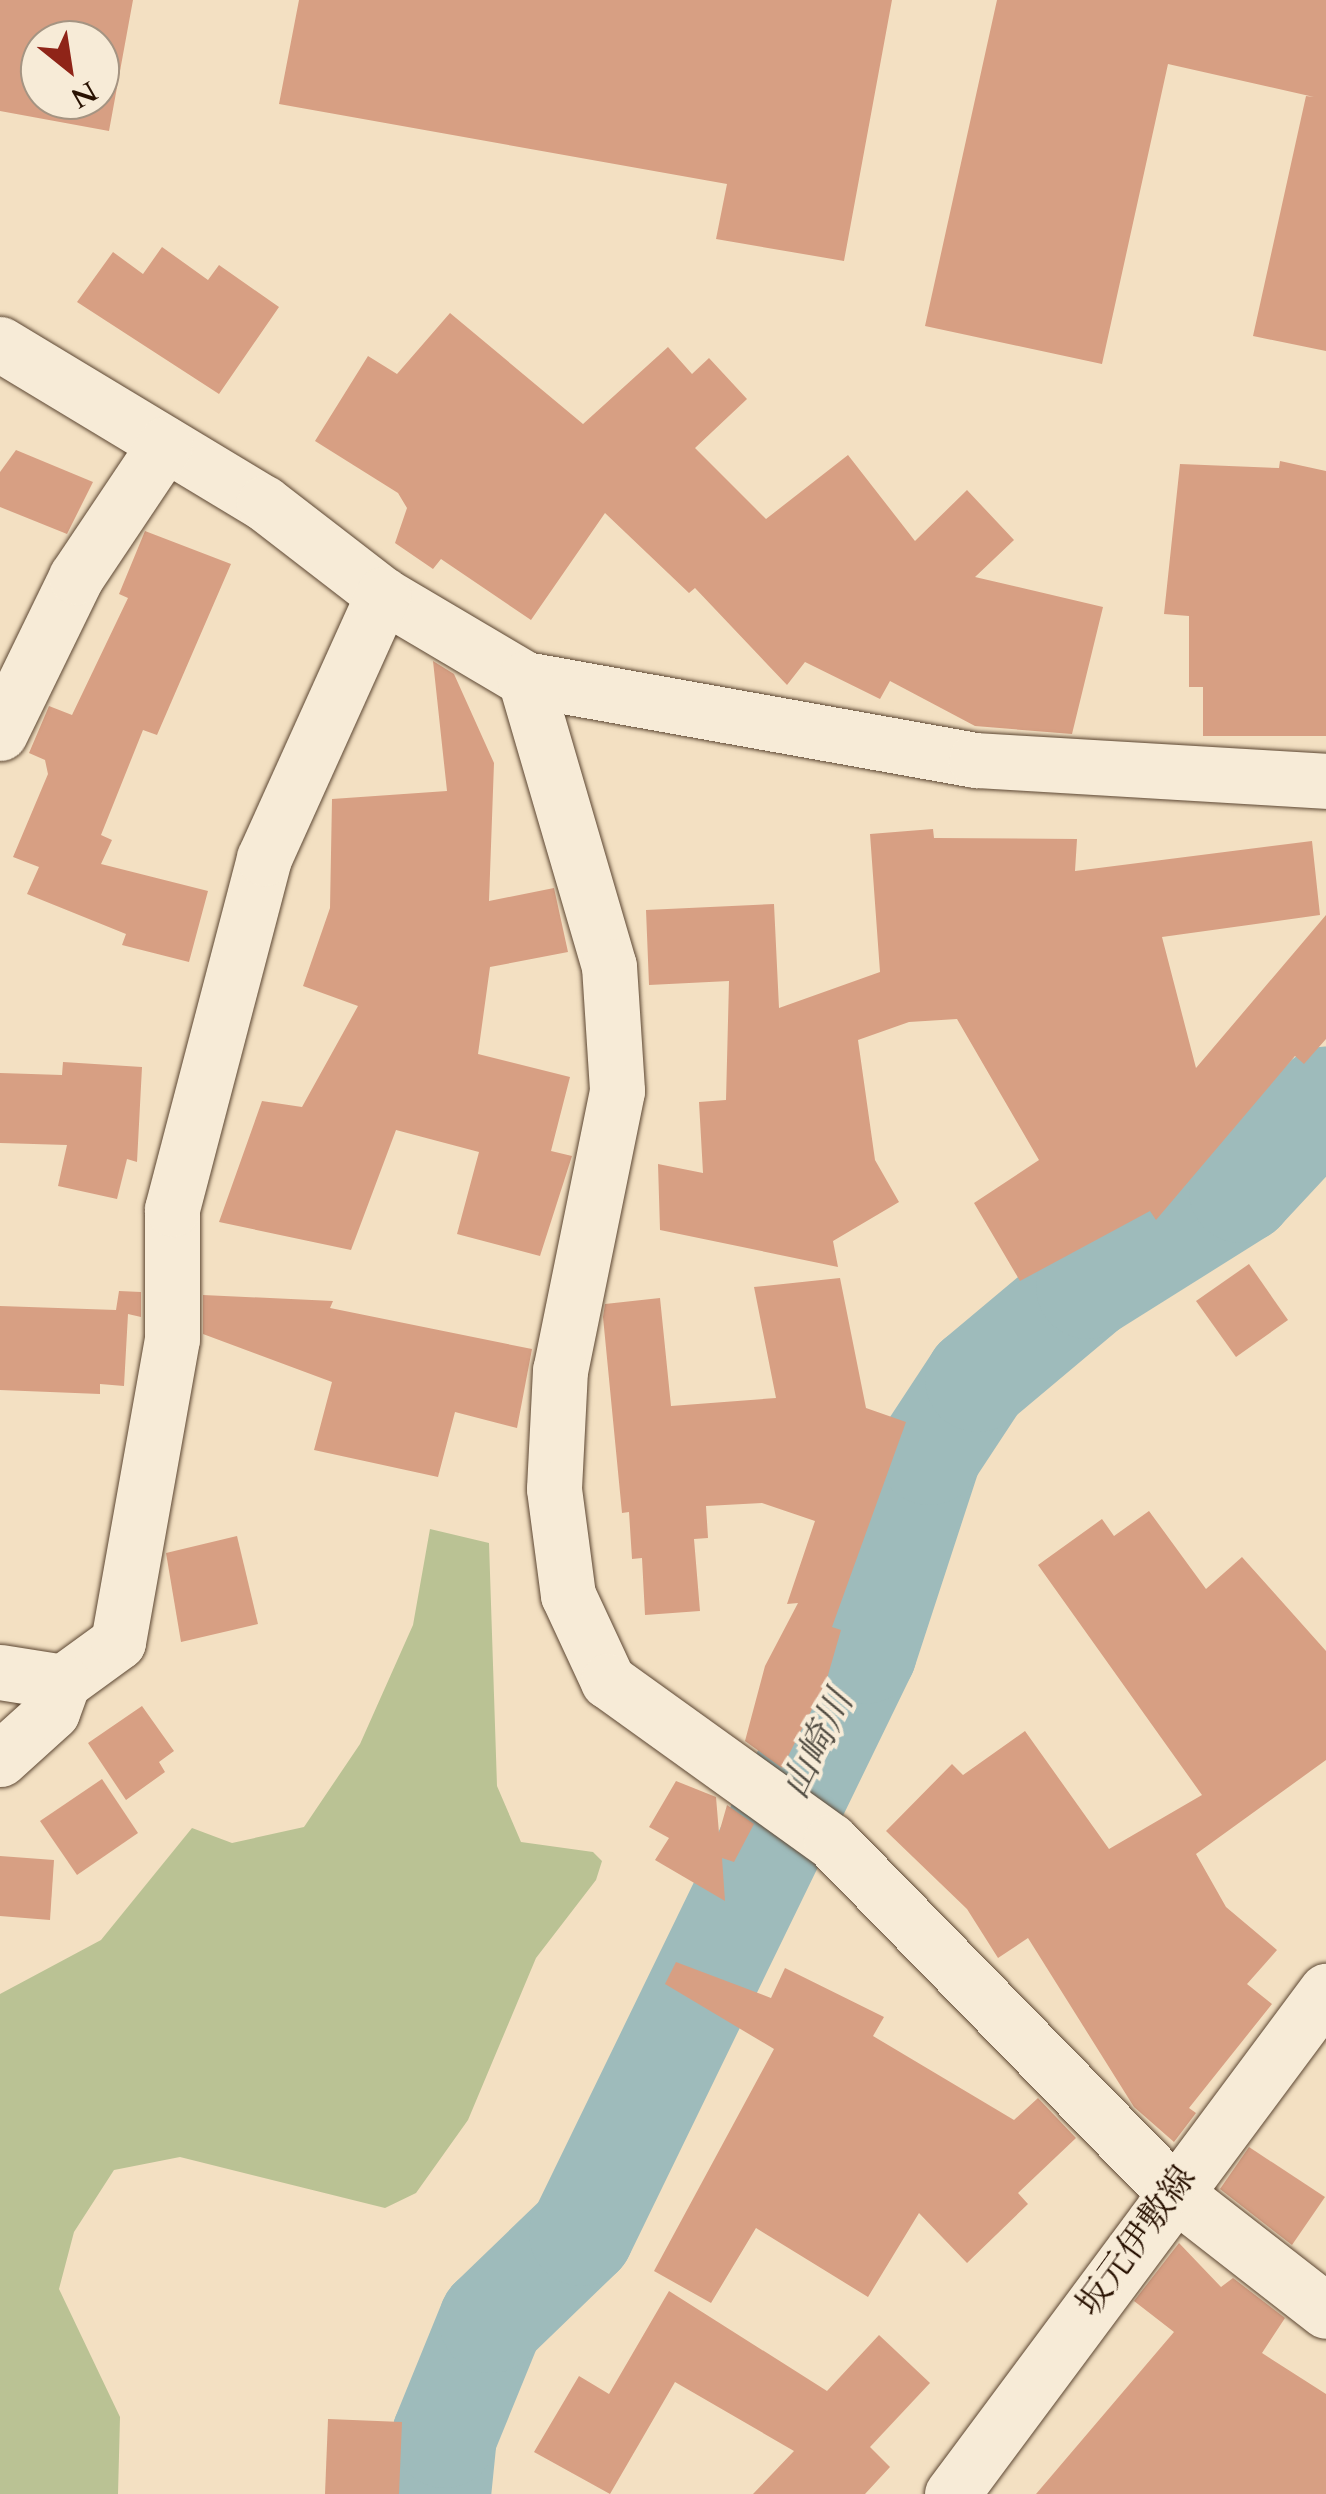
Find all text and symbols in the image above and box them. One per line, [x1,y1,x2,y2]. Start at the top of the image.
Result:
north arrow [20,20,120,120]
text: N [64,72,104,117]
water label: 山崎川 [773,1684,863,1806]
street label: 坂元伊敷線 [1068,2158,1204,2324]

